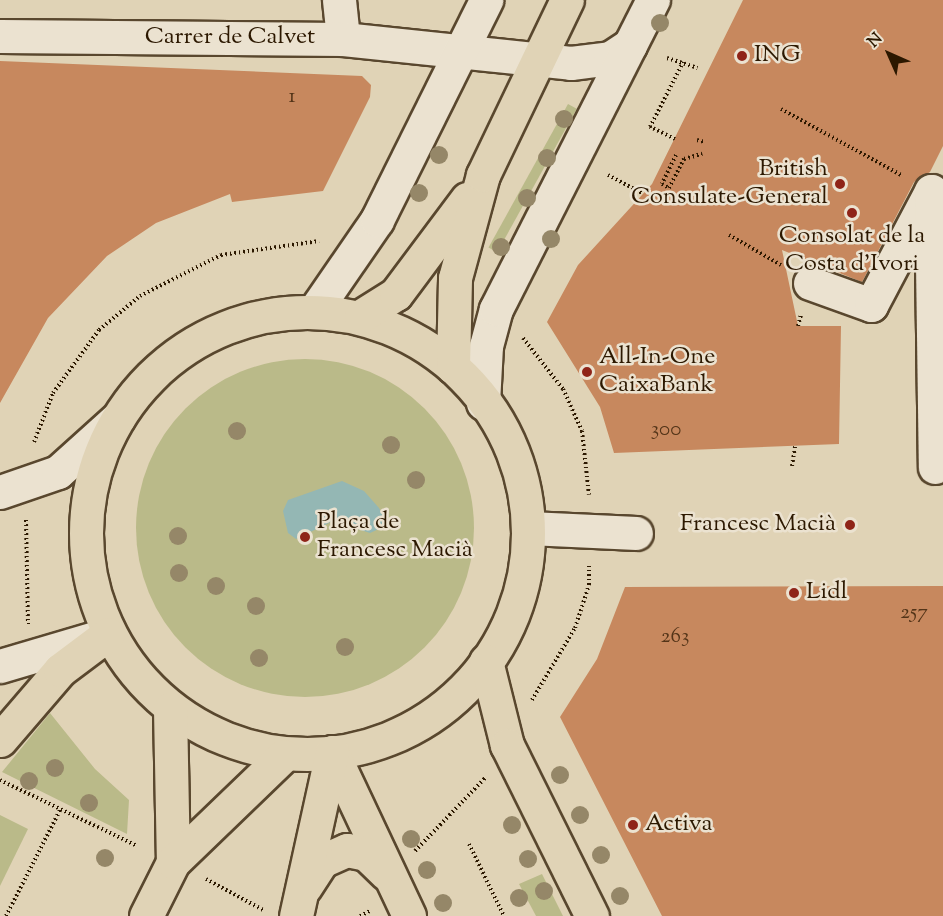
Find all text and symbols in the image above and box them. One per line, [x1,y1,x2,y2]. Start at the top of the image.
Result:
street label: Carrer de Calvet [145,24,315,52]
north arrow [859,24,919,84]
text: N [863,28,889,54]
place label: ING [754,42,801,70]
marker: ING [735,49,749,63]
house number: 1 [288,84,296,110]
place label: British Consulate-General [631,156,828,212]
marker: British Consulate-General [833,177,847,191]
marker: Consolat de la Costa d'Ivori [845,206,859,220]
place label: Consolat de la Costa d'Ivori [779,223,925,279]
place label: All-In-One CaixaBank [599,344,715,400]
marker: All-In-One CaixaBank [580,365,594,379]
house number: 300 [651,417,681,443]
place label: Plaça de Francesc Macià [317,509,473,565]
place label: Francesc Macià [680,511,836,539]
marker: Francesc Macià [841,516,859,534]
marker: Plaça de Francesc Macià [298,530,312,544]
place label: Lidl [806,579,847,607]
marker: Lidl [787,586,801,600]
house number: 257 [900,600,928,626]
house number: 263 [661,624,689,650]
place label: Activa [645,811,713,839]
marker: Activa [626,818,640,832]

